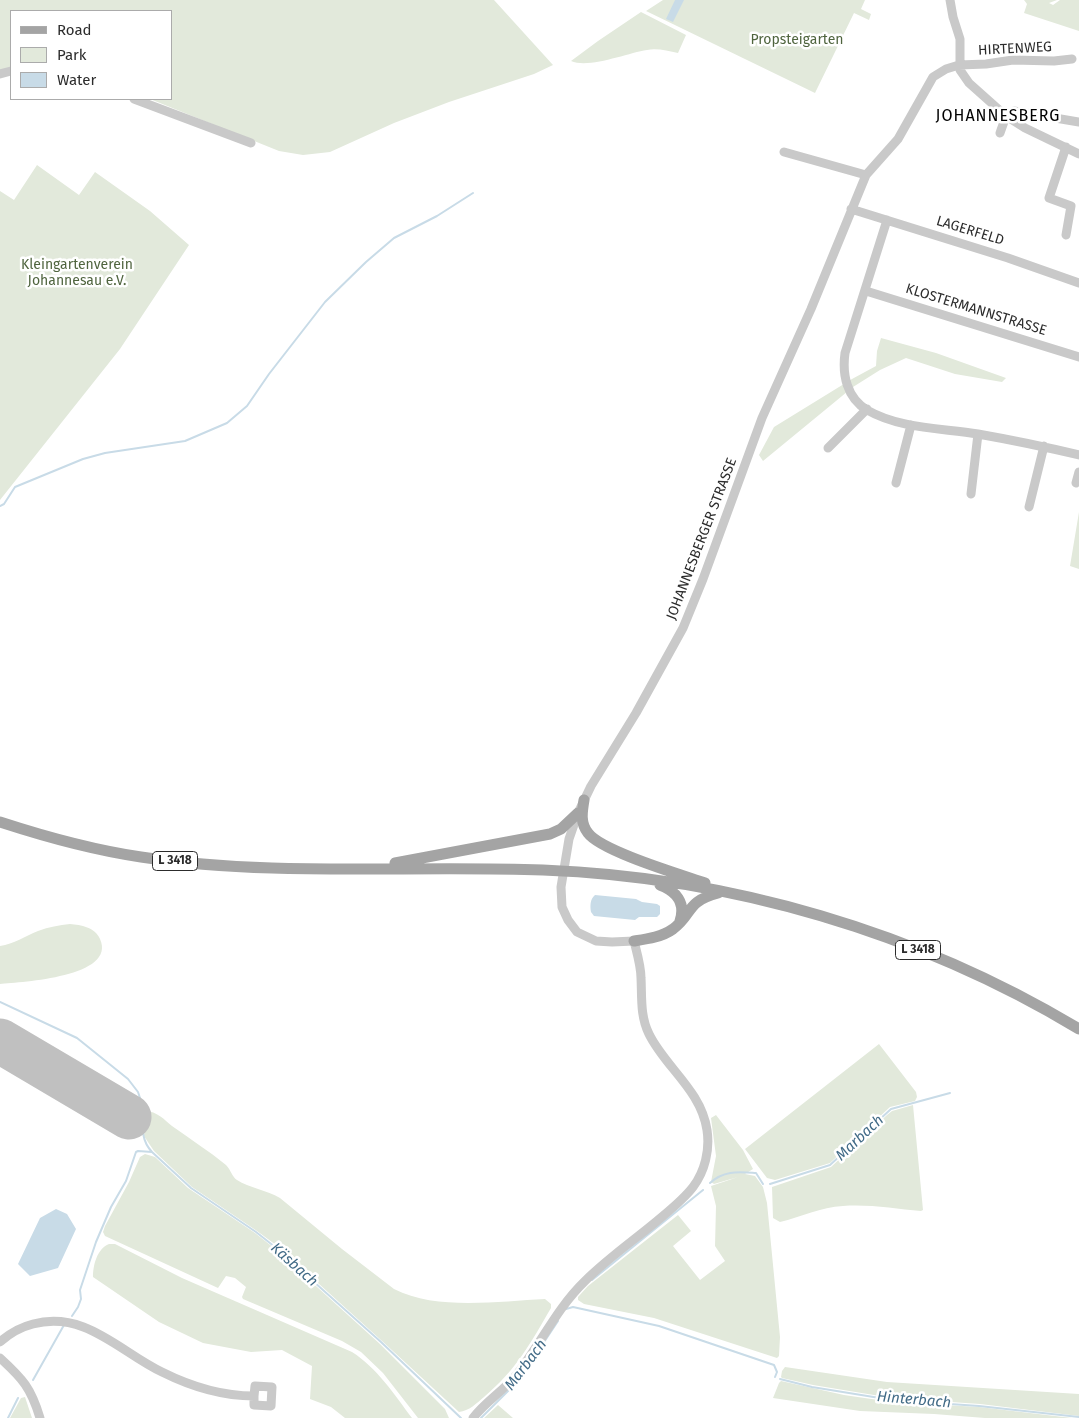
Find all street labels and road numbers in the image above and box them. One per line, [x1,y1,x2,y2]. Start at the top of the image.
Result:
street label: HIRTENWEG [978,39,1052,59]
street label: LAGERFELD [934,213,1006,249]
street label: KLOSTERMANNSTRASSE [904,281,1048,339]
street label: JOHANNESBERGER STRASSE [663,456,741,622]
road number: L 3418 [152,851,198,870]
road number: L 3418 [896,940,940,960]

